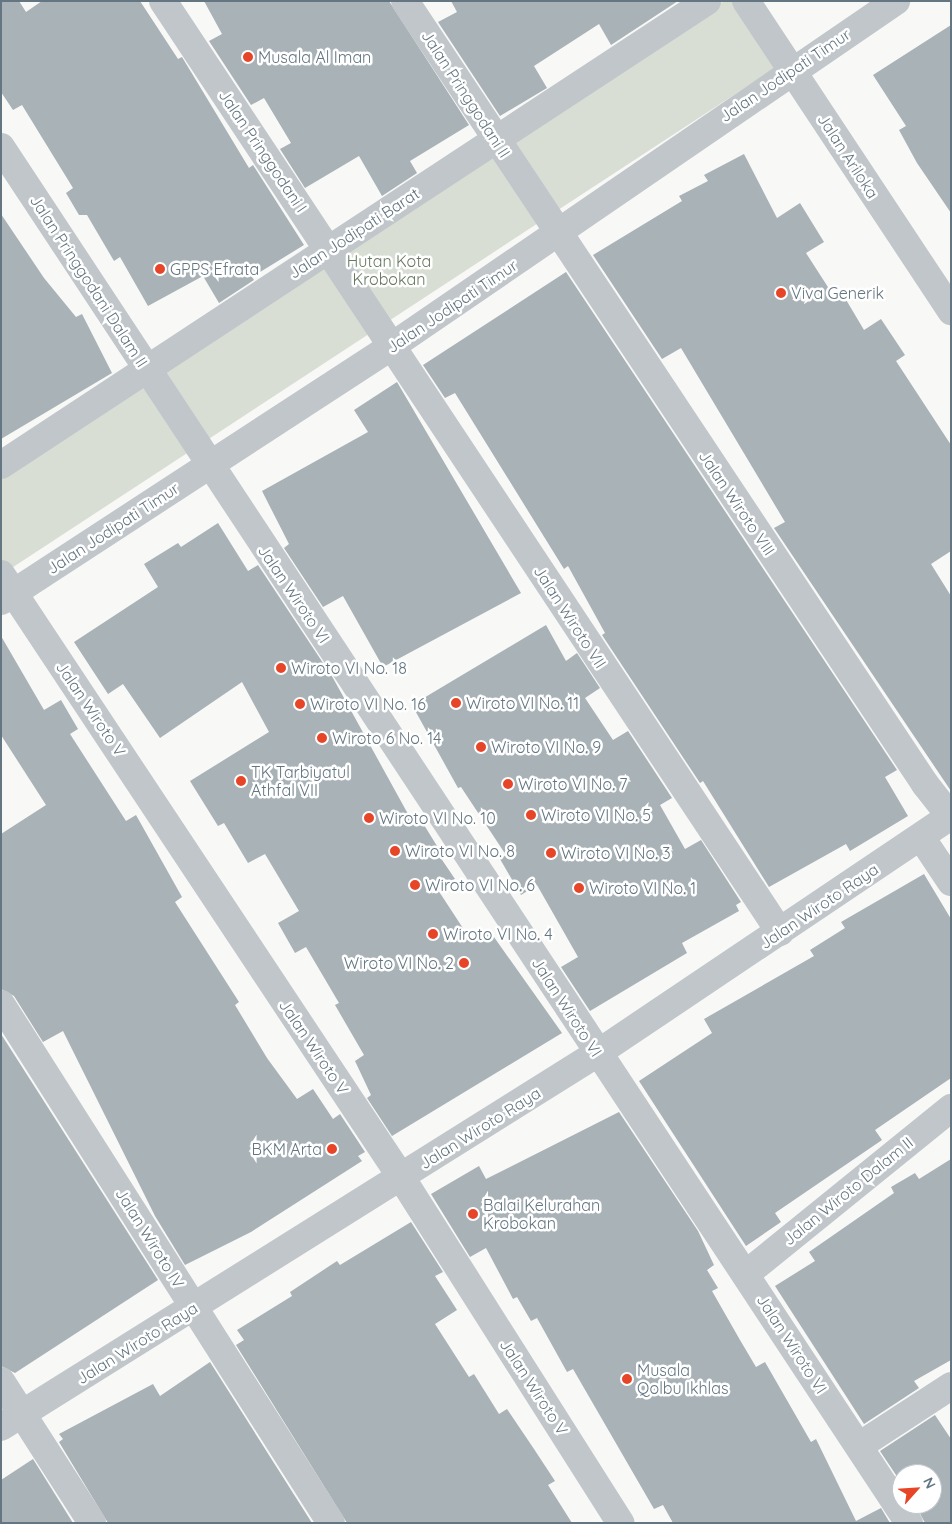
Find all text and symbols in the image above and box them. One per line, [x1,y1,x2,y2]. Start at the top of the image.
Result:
street label: Jalan Jodipati Timur [716,24,854,126]
street label: Jalan Pringgodani II [418,27,514,161]
place label: Musala Al Iman [258,47,371,67]
marker: Musala Al Iman [242,51,254,63]
street label: Jalan Pringgodani I [215,86,311,216]
street label: Jalan Ariloka [813,110,883,202]
street label: Jalan Jodipati Barat [285,184,423,282]
street label: Jalan Pringgodani Dalam II [26,191,152,371]
park label: Hutan Kota Krobokan [347,251,431,289]
street label: Jalan Jodipati Timur [383,255,521,357]
place label: GPPS Efrata [170,259,259,279]
marker: GPPS Efrata [154,263,166,275]
place label: Viva Generik [791,283,884,303]
marker: Viva Generik [775,287,787,299]
street label: Jalan Wiroto VIII [695,447,779,559]
street label: Jalan Jodipati Timur [43,478,183,578]
street label: Jalan Wiroto VI [254,541,334,647]
street label: Jalan Wiroto VII [530,562,610,672]
street label: Jalan Wiroto V [52,658,130,760]
place label: Wiroto VI No. 18 [291,658,407,678]
marker: Wiroto VI No. 18 [275,662,287,674]
place label: Wiroto VI No. 11 [466,693,579,713]
place label: Wiroto VI No. 16 [310,694,426,714]
marker: Wiroto VI No. 11 [450,697,462,709]
marker: Wiroto VI No. 16 [294,698,306,710]
place label: Wiroto 6 No. 14 [332,728,441,748]
marker: Wiroto 6 No. 14 [316,732,328,744]
place label: Wiroto VI No. 9 [491,737,601,757]
marker: Wiroto VI No. 9 [475,741,487,753]
place label: TK Tarbiyatul Athfal VII [251,762,350,800]
place label: Wiroto VI No. 7 [518,774,628,794]
marker: TK Tarbiyatul Athfal VII [235,775,247,787]
marker: Wiroto VI No. 7 [502,778,514,790]
place label: Wiroto VI No. 5 [541,805,651,825]
place label: Wiroto VI No. 10 [379,808,496,828]
marker: Wiroto VI No. 5 [525,809,537,821]
marker: Wiroto VI No. 10 [363,812,375,824]
place label: Wiroto VI No. 8 [405,841,515,861]
place label: Wiroto VI No. 3 [561,843,671,863]
marker: Wiroto VI No. 8 [389,845,401,857]
marker: Wiroto VI No. 3 [545,847,557,859]
street label: Jalan Wiroto Raya [756,859,882,953]
place label: Wiroto VI No. 6 [425,875,535,895]
place label: Wiroto VI No. 1 [589,878,696,898]
marker: Wiroto VI No. 6 [409,879,421,891]
marker: Wiroto VI No. 1 [573,882,585,894]
place label: Wiroto VI No. 4 [443,924,553,944]
marker: Wiroto VI No. 4 [427,928,439,940]
place label: Wiroto VI No. 2 [344,953,454,973]
street label: Jalan Wiroto VI [528,954,606,1060]
marker: Wiroto VI No. 2 [458,957,470,969]
street label: Jalan Wiroto V [275,996,353,1098]
street label: Jalan Wiroto Raya [416,1083,544,1173]
street label: Jalan Wiroto Dalam II [779,1133,917,1249]
place label: BKM Arta [252,1139,322,1159]
marker: BKM Arta [326,1143,338,1155]
street label: Jalan Wiroto IV [112,1184,188,1292]
place label: Balai Kelurahan Krobokan [483,1195,600,1233]
marker: Balai Kelurahan Krobokan [467,1208,479,1220]
street label: Jalan Wiroto VI [753,1291,831,1397]
street label: Jalan Wiroto Raya [73,1298,201,1388]
street label: Jalan Wiroto V [496,1336,572,1438]
place label: Musala Qolbu Ikhlas [637,1360,728,1398]
marker: Musala Qolbu Ikhlas [621,1373,633,1385]
north arrow [892,1464,942,1514]
text: N [919,1474,940,1491]

